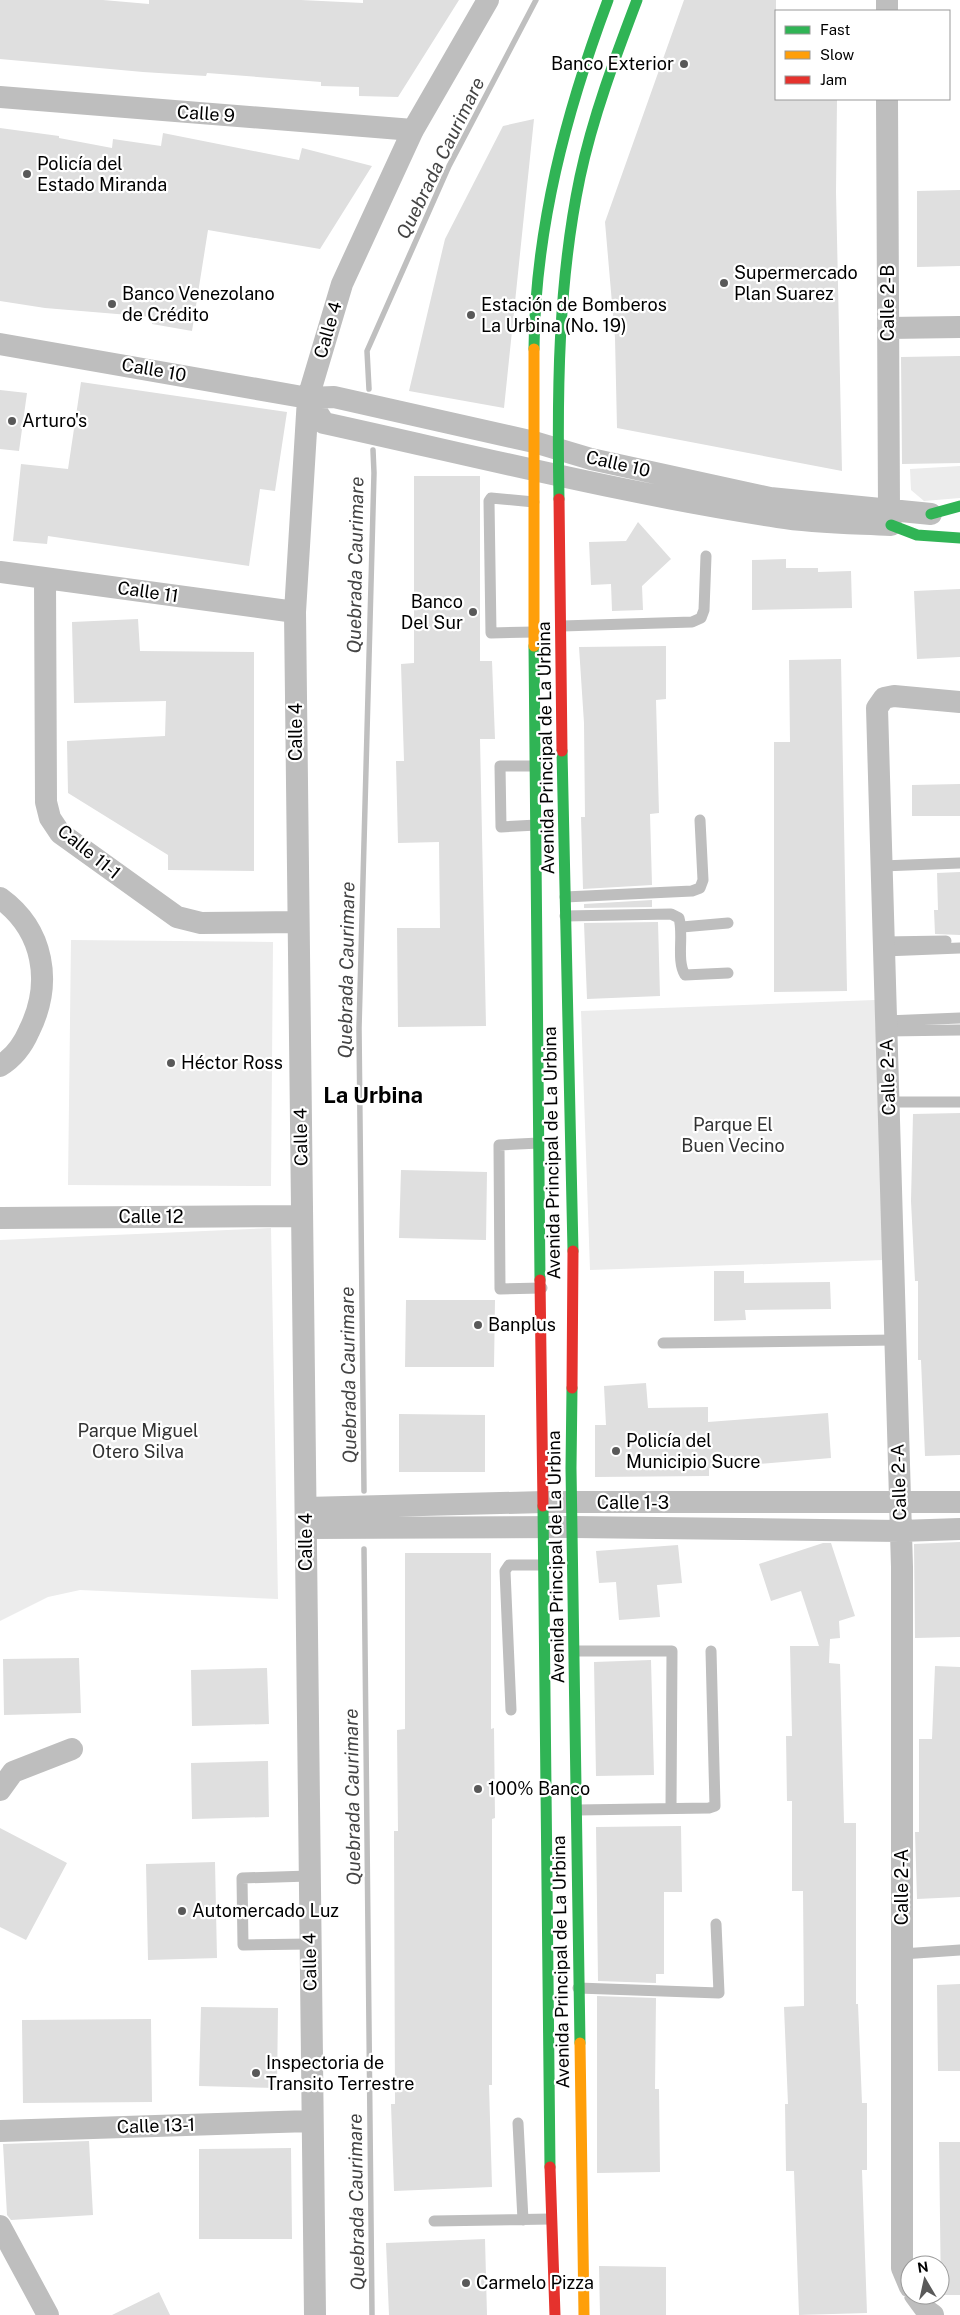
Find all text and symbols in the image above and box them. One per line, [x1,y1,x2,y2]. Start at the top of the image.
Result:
legend [775,10,950,100]
text: Fast [820,21,850,38]
text: Slow [820,46,855,63]
place label: Banco Exterior [551,53,674,74]
marker: Banco Exterior [678,58,690,70]
text: Jam [820,71,847,88]
water label: Quebrada Caurimare [391,74,489,242]
street label: Calle 9 [176,101,236,126]
place label: Policía del Estado Miranda [37,153,167,195]
marker: Policía del Estado Miranda [21,168,33,180]
place label: Supermercado Plan Suarez [734,262,858,304]
street label: Calle 2-B [877,265,898,341]
marker: Supermercado Plan Suarez [718,277,730,289]
place label: Banco Venezolano de Crédito [122,283,275,325]
place label: Estación de Bomberos La Urbina (No. 19) [481,294,667,336]
marker: Banco Venezolano de Crédito [106,298,118,310]
street label: Calle 4 [309,299,346,361]
marker: Estación de Bomberos La Urbina (No. 19) [465,309,477,321]
street label: Calle 10 [120,354,188,386]
place label: Arturo's [22,410,87,431]
marker: Arturo's [6,415,18,427]
street label: Calle 10 [584,446,652,481]
water label: Quebrada Caurimare [342,476,368,654]
street label: Calle 11 [116,577,180,606]
place label: Banco Del Sur [401,591,463,633]
marker: Banco Del Sur [467,606,479,618]
street label: Avenida Principal de La Urbina [533,621,558,875]
street label: Calle 4 [285,703,306,761]
street label: Calle 11-1 [54,820,125,883]
water label: Quebrada Caurimare [333,881,359,1059]
street label: Avenida Principal de La Urbina [539,1026,564,1280]
street label: Calle 2-A [876,1038,899,1116]
place label: Héctor Ross [181,1052,283,1073]
marker: Héctor Ross [165,1057,177,1069]
district label: La Urbina [323,1082,423,1108]
street label: Calle 4 [289,1108,312,1166]
park label: Parque El Buen Vecino [681,1114,785,1156]
street label: Calle 12 [119,1206,183,1227]
water label: Quebrada Caurimare [335,1286,361,1464]
place label: Banplus [488,1314,556,1335]
marker: Banplus [472,1319,484,1331]
park label: Parque Miguel Otero Silva [77,1420,199,1462]
street label: Avenida Principal de La Urbina [543,1430,568,1684]
place label: Policía del Municipio Sucre [626,1430,760,1472]
street label: Calle 2-A [887,1443,910,1521]
marker: Policía del Municipio Sucre [610,1445,622,1457]
street label: Calle 1-3 [597,1492,669,1513]
street label: Calle 4 [295,1513,316,1571]
water label: Quebrada Caurimare [339,1708,365,1886]
place label: 100% Banco [488,1778,590,1799]
marker: 100% Banco [472,1783,484,1795]
street label: Avenida Principal de La Urbina [548,1835,573,2089]
street label: Calle 2-A [891,1848,912,1925]
place label: Automercado Luz [192,1900,339,1921]
marker: Automercado Luz [176,1905,188,1917]
street label: Calle 4 [298,1933,321,1991]
place label: Inspectoria de Transito Terrestre [266,2052,415,2094]
marker: Inspectoria de Transito Terrestre [250,2067,262,2079]
water label: Quebrada Caurimare [343,2113,369,2291]
street label: Calle 13-1 [116,2114,195,2137]
north arrow [900,2255,950,2305]
text: N [916,2258,930,2276]
place label: Carmelo Pizza [476,2272,594,2293]
marker: Carmelo Pizza [460,2277,472,2289]

